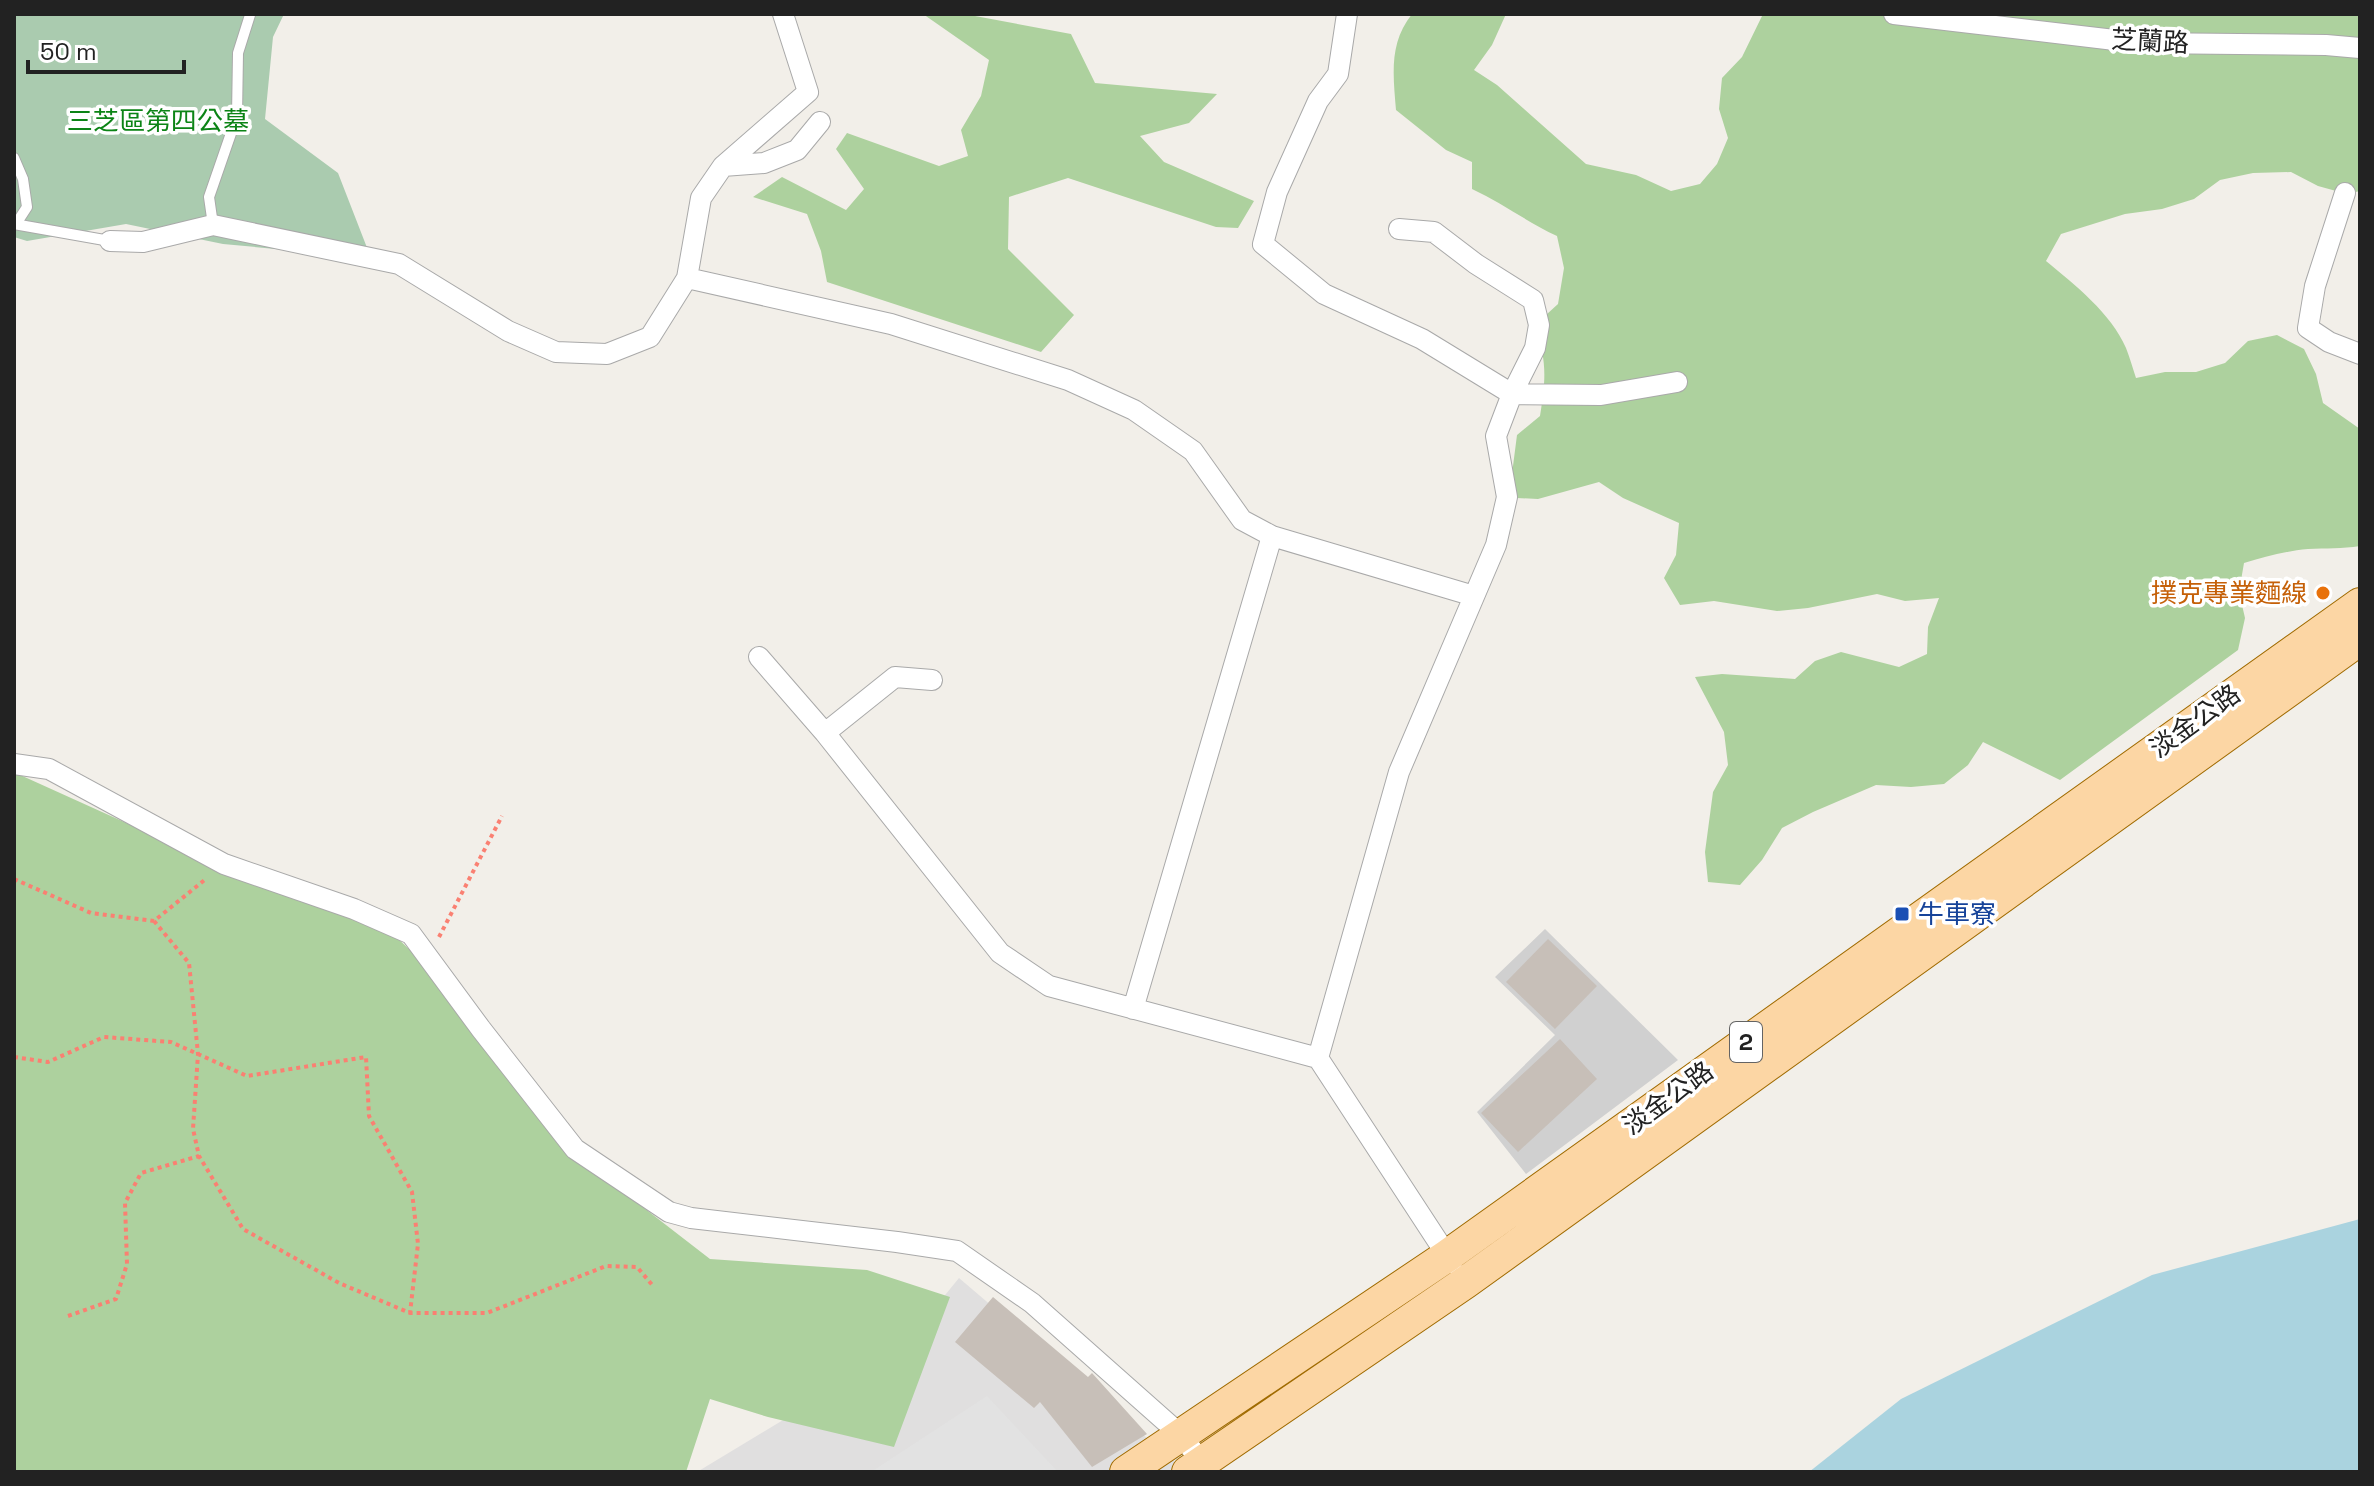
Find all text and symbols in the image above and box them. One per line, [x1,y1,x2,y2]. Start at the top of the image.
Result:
street label: 芝蘭路 [2110,22,2190,60]
scale bar [28,24,184,74]
text: 50 m [40,36,97,67]
park label: 三芝區第四公墓 [67,104,249,138]
place label: 撲克專業麵線 [2151,576,2307,610]
marker: 撲克專業麵線 [2314,584,2332,602]
street label: 淡金公路 [2143,677,2247,765]
place label: 牛車寮 [1918,897,1996,931]
marker: 牛車寮 [1893,905,1911,923]
road number: 2 [1730,1022,1762,1062]
street label: 淡金公路 [1616,1054,1720,1142]

